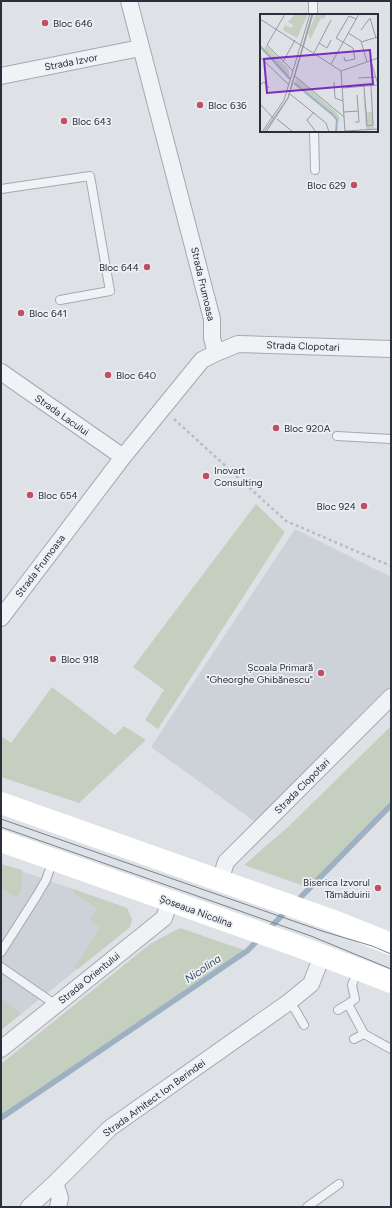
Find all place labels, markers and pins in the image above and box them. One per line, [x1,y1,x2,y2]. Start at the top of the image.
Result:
place label: Bloc 646 [53,17,93,30]
marker: Bloc 646 [40,18,50,28]
place label: Bloc 636 [208,99,247,112]
marker: Bloc 636 [195,100,205,110]
place label: Bloc 643 [72,115,111,128]
marker: Bloc 643 [59,116,69,126]
place label: Bloc 629 [307,179,346,192]
marker: Bloc 629 [349,180,359,190]
place label: Bloc 644 [99,261,139,274]
marker: Bloc 644 [142,262,152,272]
place label: Bloc 641 [29,307,67,320]
marker: Bloc 641 [16,308,26,318]
place label: Bloc 640 [116,369,156,382]
marker: Bloc 640 [103,370,113,380]
place label: Bloc 920A [284,422,331,435]
marker: Bloc 920A [271,423,281,433]
place label: Inovart Consulting [214,464,263,489]
marker: Inovart Consulting [201,471,211,481]
place label: Bloc 654 [38,489,78,502]
marker: Bloc 654 [25,490,35,500]
place label: Bloc 924 [317,500,356,513]
marker: Bloc 924 [359,501,369,511]
place label: Bloc 918 [61,653,99,666]
marker: Bloc 918 [48,654,58,664]
place label: Școala Primară "Gheorghe Ghibănescu" [206,661,313,686]
marker: Școala Primară "Gheorghe Ghibănescu" [316,668,326,678]
place label: Biserica Izvorul Tămăduirii [303,876,370,901]
marker: Biserica Izvorul Tămăduirii [373,883,383,893]

